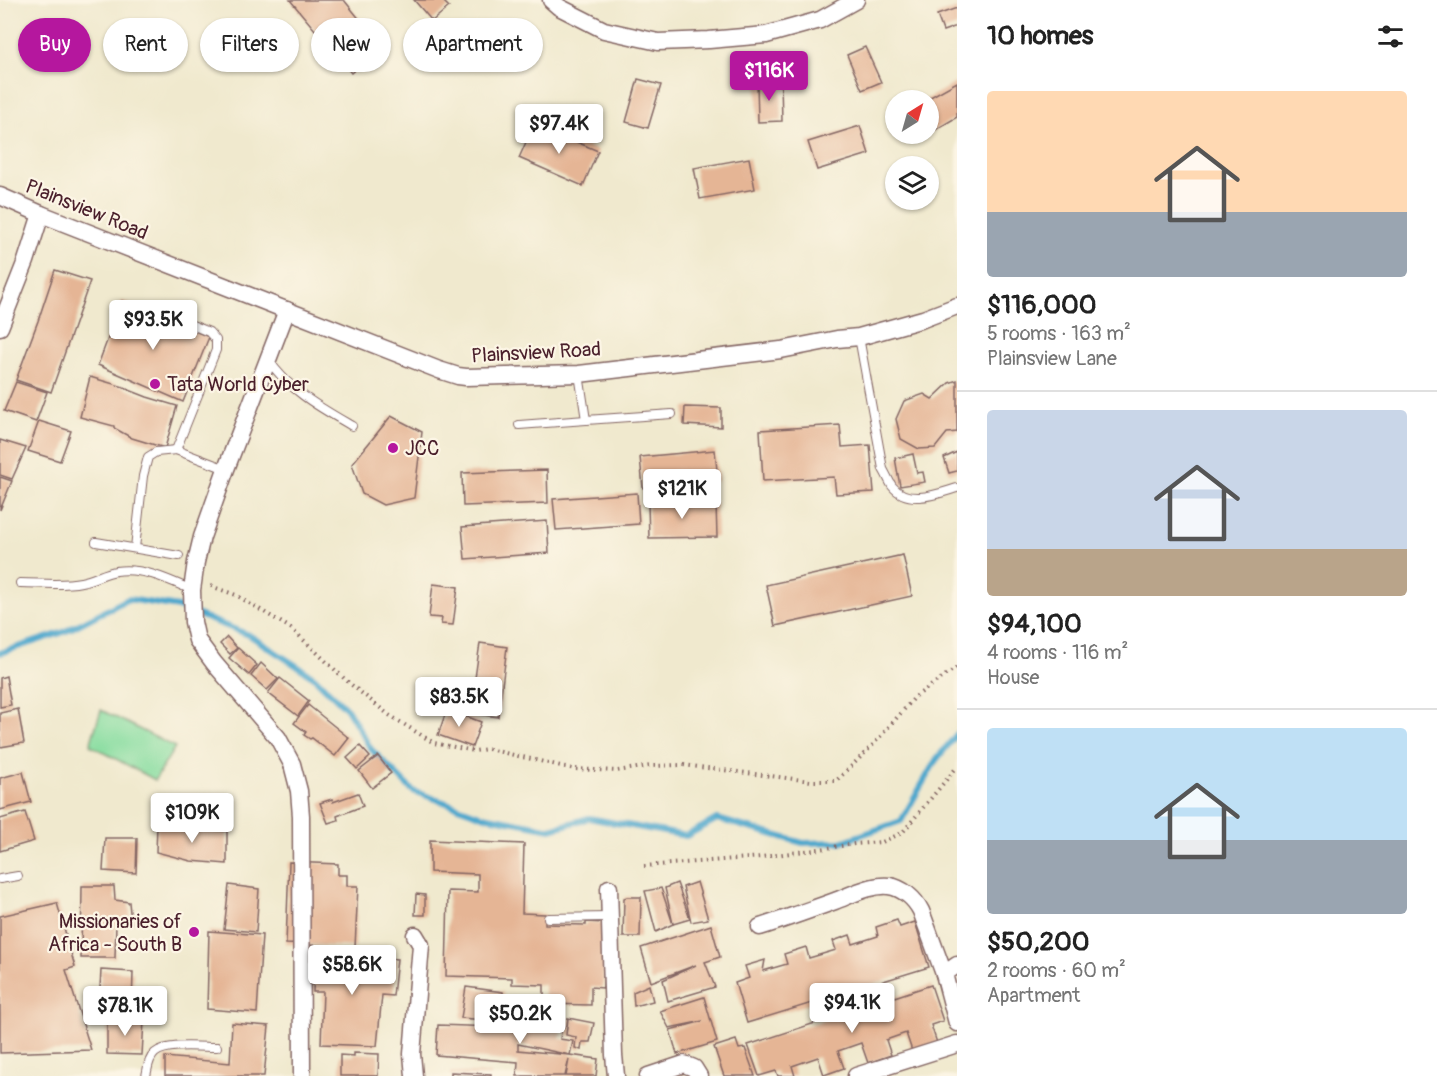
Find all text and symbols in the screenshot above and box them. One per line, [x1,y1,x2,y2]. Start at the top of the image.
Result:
chip: Buy [18,18,91,72]
chip: Rent [103,18,188,72]
chip: Filters [200,18,299,72]
chip: New [311,18,391,72]
chip: Apartment [403,18,543,72]
text: 10 homes [987,20,1093,52]
icon: filters [1374,20,1407,53]
pin: $116K [727,51,811,102]
text: $116K [744,58,794,83]
north arrow [885,90,939,144]
map controls [885,90,939,210]
pin: $97.4K [510,104,608,155]
text: $97.4K [529,111,589,136]
icon: home [1143,130,1251,238]
button: layers [885,156,939,210]
street label: Plainsview Road [22,174,152,245]
text: $116,000 [987,289,1096,321]
pin: $93.5K [104,300,202,351]
text: $93.5K [123,307,183,332]
text: 5 rooms · 163 m² [987,321,1131,346]
street label: Plainsview Road [470,337,602,368]
text: Plainsview Lane [987,346,1117,371]
place label: Tata World Cyber [167,372,309,397]
marker: Tata World Cyber [148,377,162,391]
place label: JCC [405,436,439,461]
marker: JCC [386,441,400,455]
icon: home [1143,449,1251,557]
pin: $121K [640,469,724,520]
text: $121K [657,476,707,501]
text: $94,100 [987,608,1082,640]
text: 4 rooms · 116 m² [987,640,1128,665]
text: House [987,665,1039,690]
pin: $83.5K [410,677,508,728]
text: $83.5K [429,684,489,709]
icon: home [1143,767,1251,875]
pin: $109K [150,793,234,844]
text: $109K [165,800,219,825]
place label: Missionaries of Africa - South B [48,909,182,957]
marker: Missionaries of Africa - South B [187,925,201,939]
text: $50,200 [987,926,1090,958]
pin: $58.6K [303,945,401,996]
text: $58.6K [322,952,382,977]
text: 2 rooms · 60 m² [987,958,1126,983]
pin: $94.1K [803,983,901,1034]
text: Apartment [987,983,1080,1008]
pin: $78.1K [76,986,174,1037]
text: $94.1K [824,990,881,1015]
text: $78.1K [97,993,153,1018]
pin: $50.2K [471,994,569,1045]
text: $50.2K [489,1001,551,1026]

